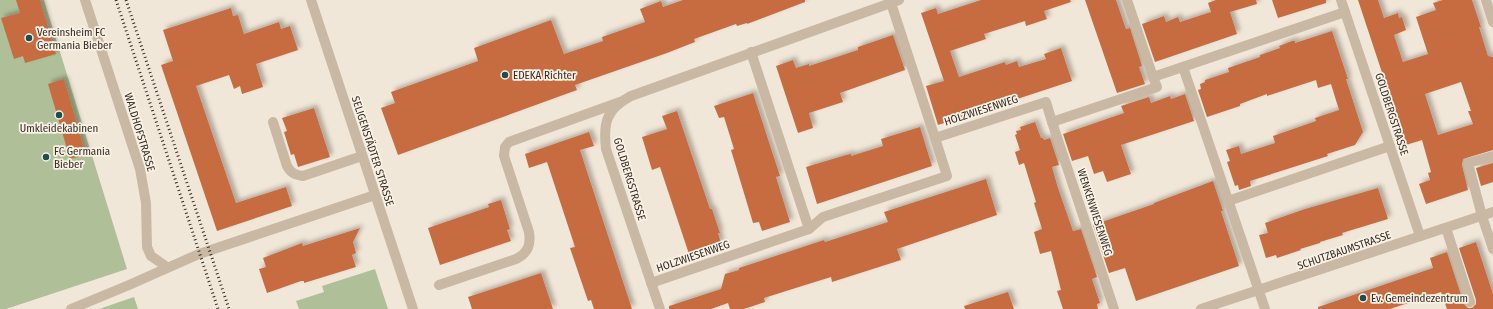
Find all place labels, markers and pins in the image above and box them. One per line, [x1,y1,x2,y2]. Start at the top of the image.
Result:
place label: Vereinsheim FC Germania Bieber [37,26,112,52]
marker: Vereinsheim FC Germania Bieber [24,33,34,43]
place label: EDEKA Richter [513,69,576,82]
marker: EDEKA Richter [500,70,510,80]
marker: Umkleidekabinen [54,110,64,120]
place label: Umkleidekabinen [20,122,98,135]
place label: FC Germania Bieber [54,145,110,171]
marker: FC Germania Bieber [41,152,51,162]
place label: Ev. Gemeindezentrum [1371,292,1468,305]
marker: Ev. Gemeindezentrum [1358,293,1368,303]

